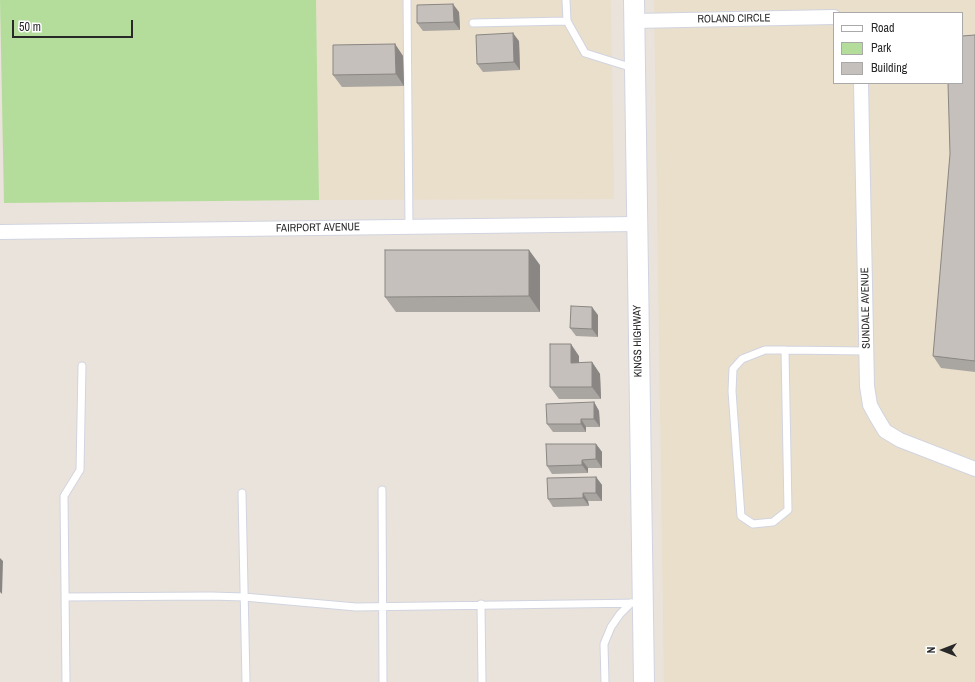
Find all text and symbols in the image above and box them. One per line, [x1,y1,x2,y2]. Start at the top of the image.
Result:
scale bar [14,12,135,38]
street label: ROLAND CIRCLE [697,12,771,26]
legend [833,12,963,84]
text: 50 m [19,19,41,35]
text: Road [871,20,895,36]
text: Park [871,40,891,56]
text: Building [871,60,907,76]
street label: FAIRPORT AVENUE [276,221,360,235]
street label: SUNDALE AVENUE [859,267,873,349]
street label: KINGS HIGHWAY [631,305,645,377]
north arrow [923,630,963,670]
text: N [924,647,938,653]

